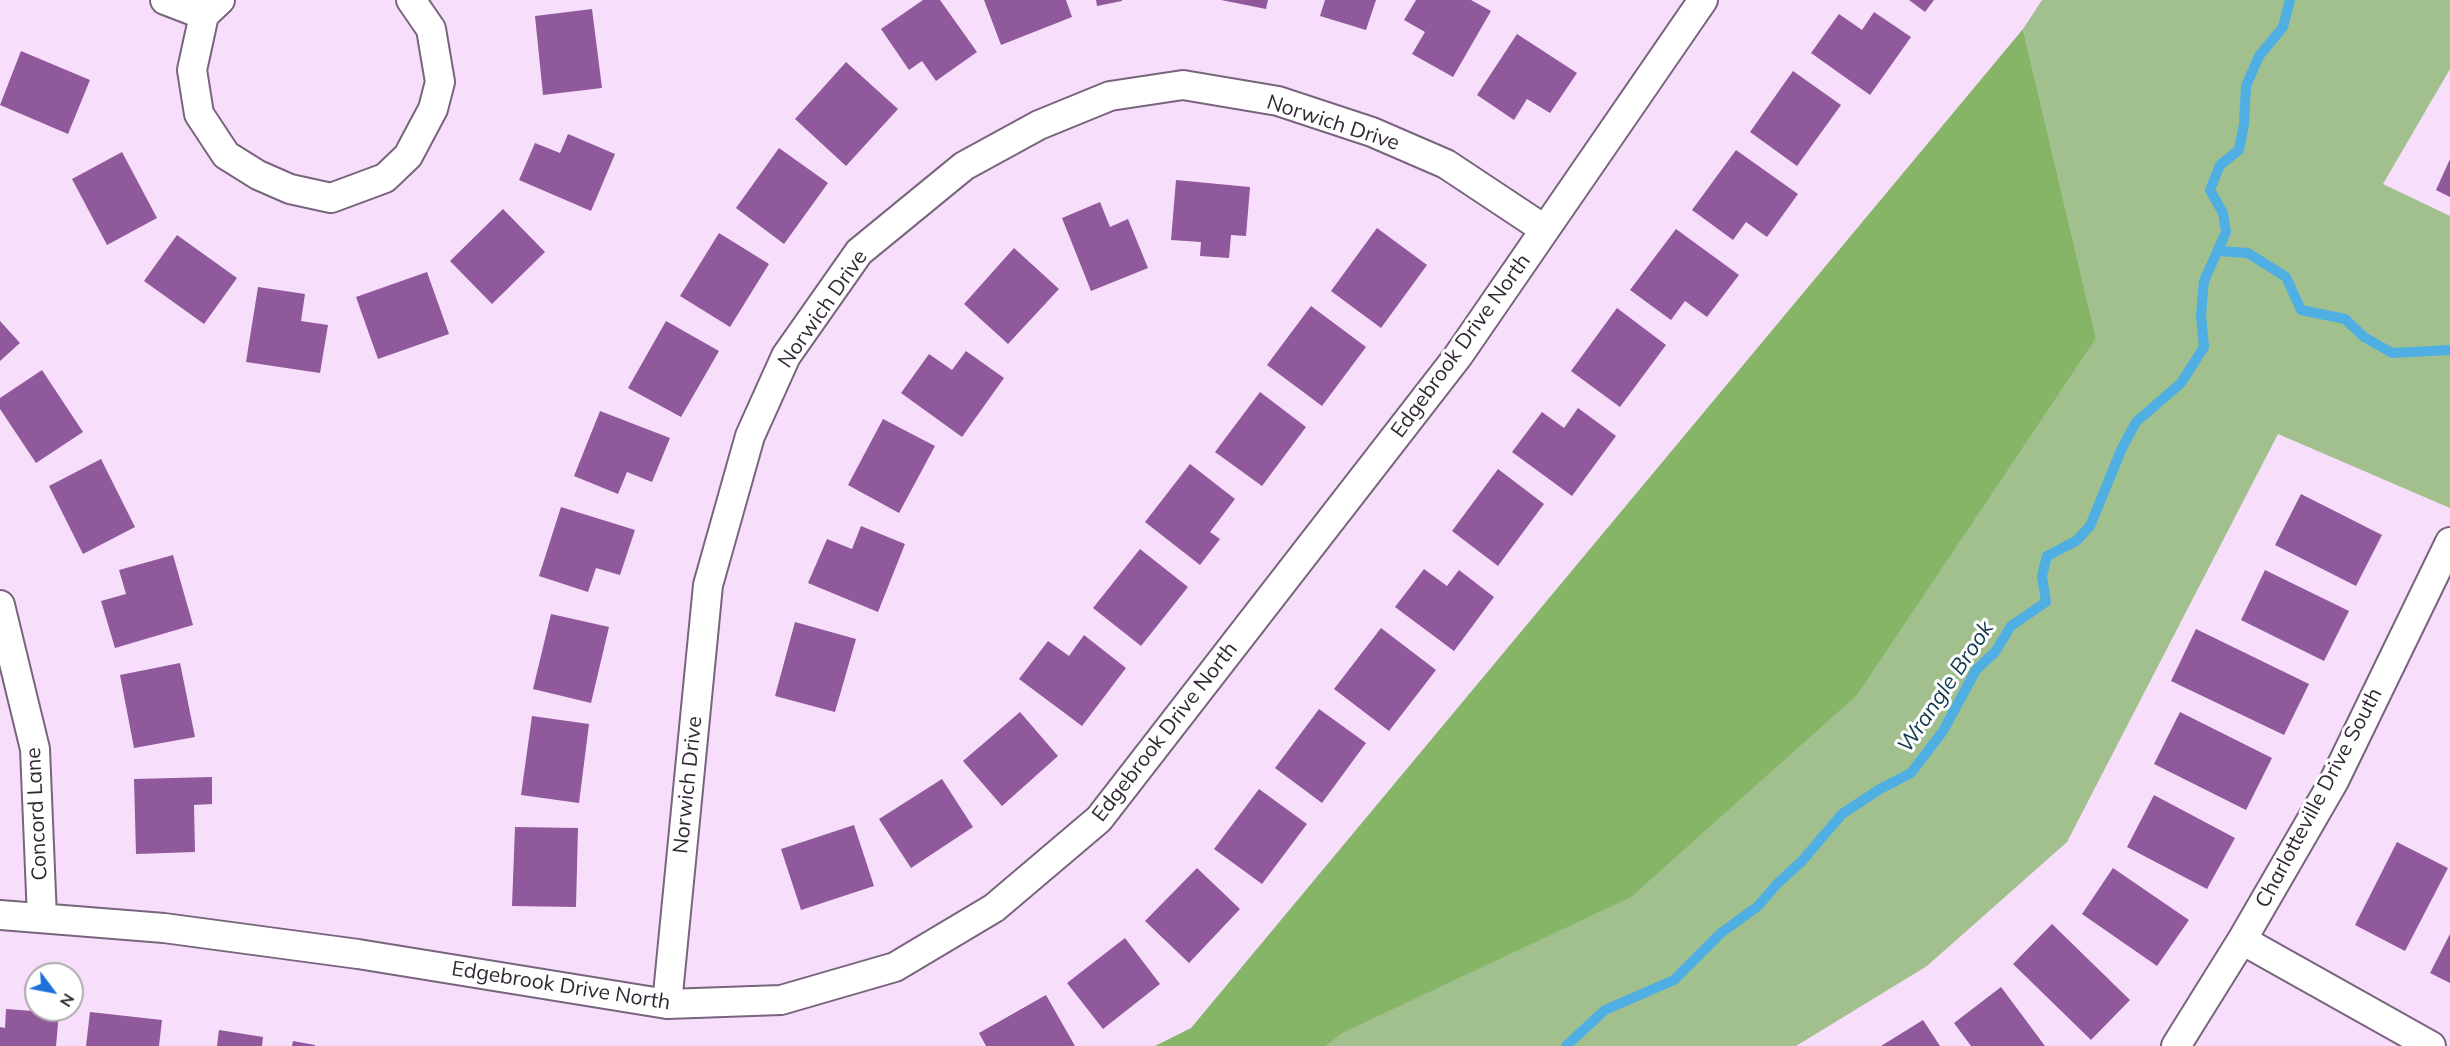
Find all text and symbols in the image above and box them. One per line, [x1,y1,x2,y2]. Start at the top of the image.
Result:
street label: Norwich Drive [1263,90,1403,156]
street label: Norwich Drive [773,245,873,373]
street label: Edgebrook Drive North [1386,249,1536,443]
water label: Wrangle Brook [1892,616,2000,758]
street label: Edgebrook Drive North [1087,637,1243,827]
street label: Charlotteville Drive South [2250,684,2388,912]
street label: Norwich Drive [668,715,708,855]
street label: Concord Lane [21,747,53,881]
street label: Edgebrook Drive North [450,956,672,1016]
north arrow [24,962,84,1022]
text: N [56,990,79,1011]

